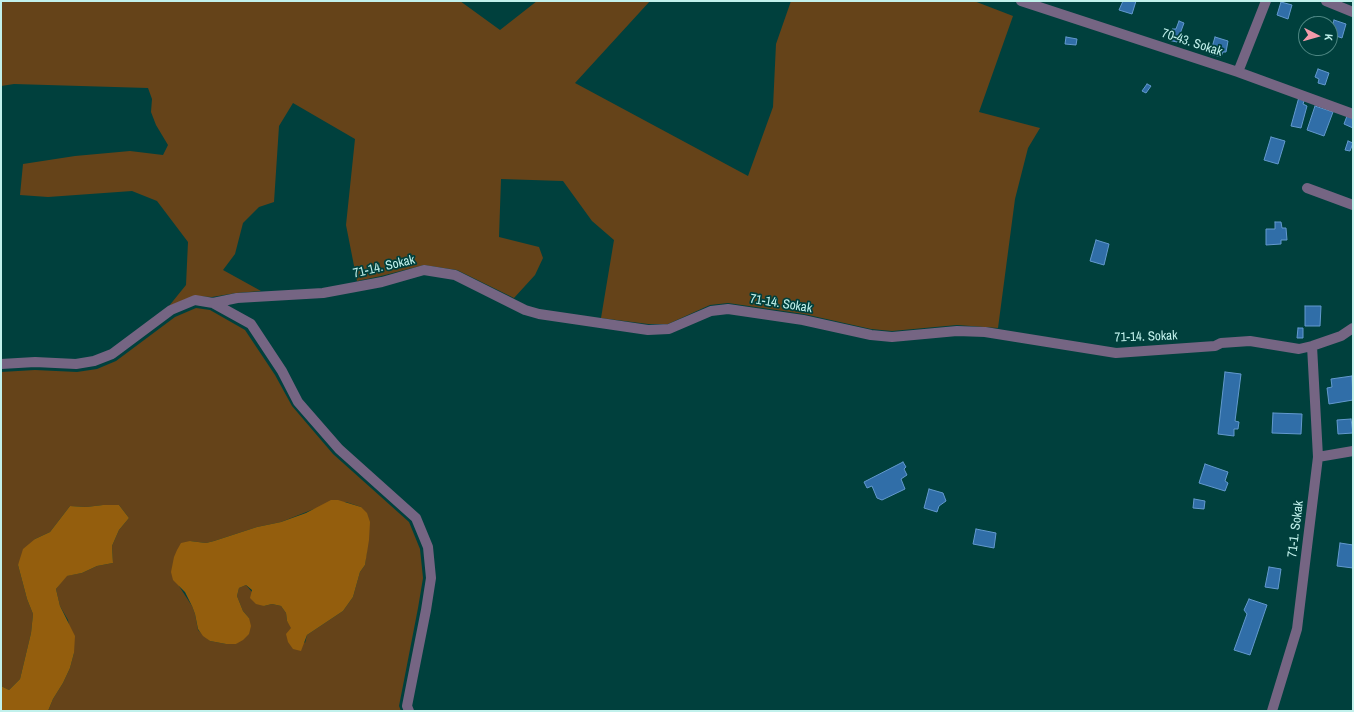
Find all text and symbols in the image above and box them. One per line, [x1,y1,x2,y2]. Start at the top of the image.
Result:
north arrow [1298,16,1338,56]
street label: 70-43. Sokak [1160,26,1224,60]
text: K [1322,33,1336,41]
street label: 71-14. Sokak [352,252,416,282]
street label: 71-14. Sokak [749,291,813,317]
street label: 71-14. Sokak [1114,328,1178,346]
street label: 71-1. Sokak [1285,500,1307,558]

